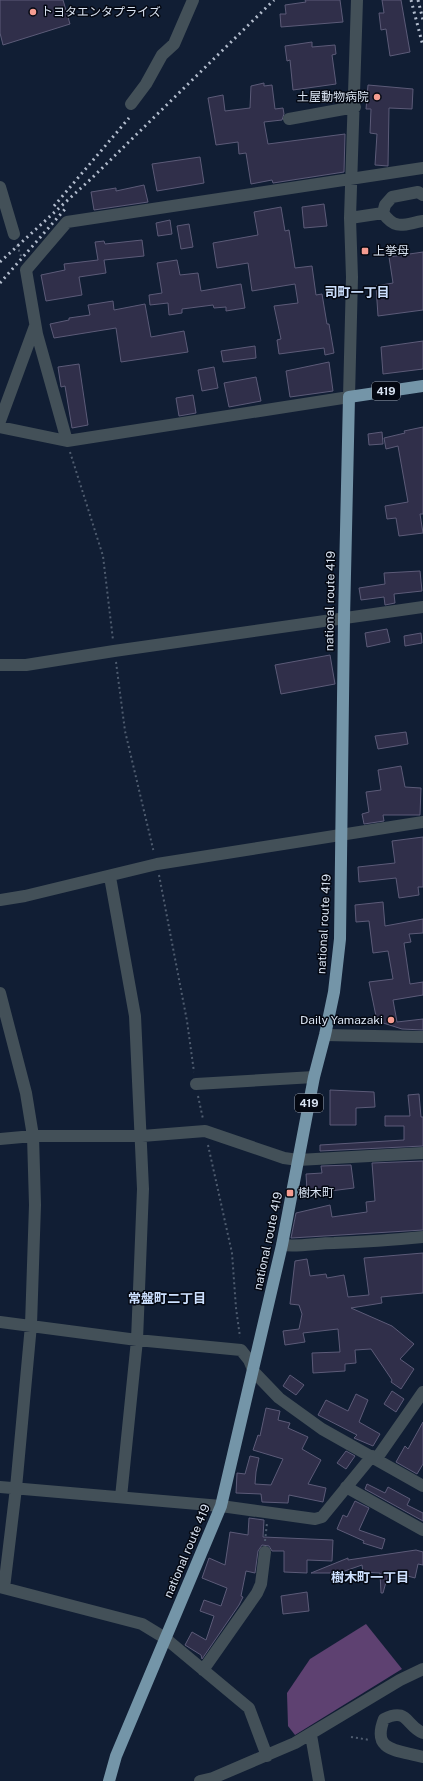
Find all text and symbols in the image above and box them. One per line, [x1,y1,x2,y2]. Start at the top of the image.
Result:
place label: トヨタエンタプライズ [41,5,161,19]
marker: トヨタエンタプライズ [28,7,38,17]
place label: 土屋動物病院 [297,90,369,104]
marker: 土屋動物病院 [372,92,382,102]
place label: 上挙母 [373,244,409,258]
marker: 上挙母 [360,246,370,256]
district label: 司町一丁目 [324,285,390,300]
road number: 419 [372,382,400,400]
street label: national route 419 [322,551,338,651]
street label: national route 419 [314,874,334,974]
place label: Daily Yamazaki [300,1013,383,1027]
marker: Daily Yamazaki [386,1015,396,1025]
road number: 419 [295,1094,323,1112]
place label: 樹木町 [298,1186,334,1200]
marker: 樹木町 [285,1188,295,1198]
street label: national route 419 [251,1191,285,1291]
district label: 常盤町二丁目 [128,1291,206,1306]
street label: national route 419 [161,1502,213,1600]
district label: 樹木町一丁目 [331,1570,409,1585]

